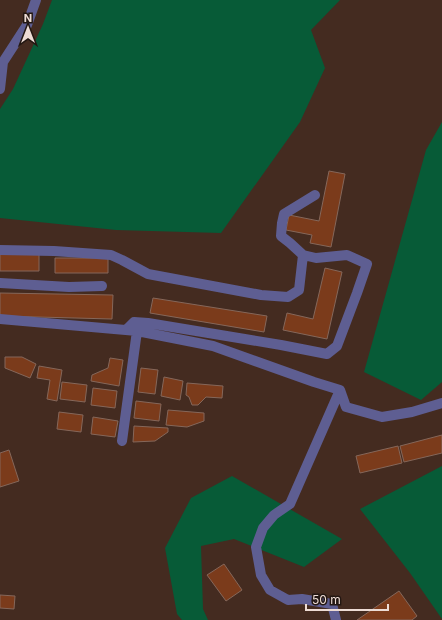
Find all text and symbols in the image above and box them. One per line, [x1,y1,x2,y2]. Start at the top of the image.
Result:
north arrow [8,8,48,48]
text: N [24,11,32,25]
scale bar [306,586,388,612]
text: 50 m [312,592,341,607]

